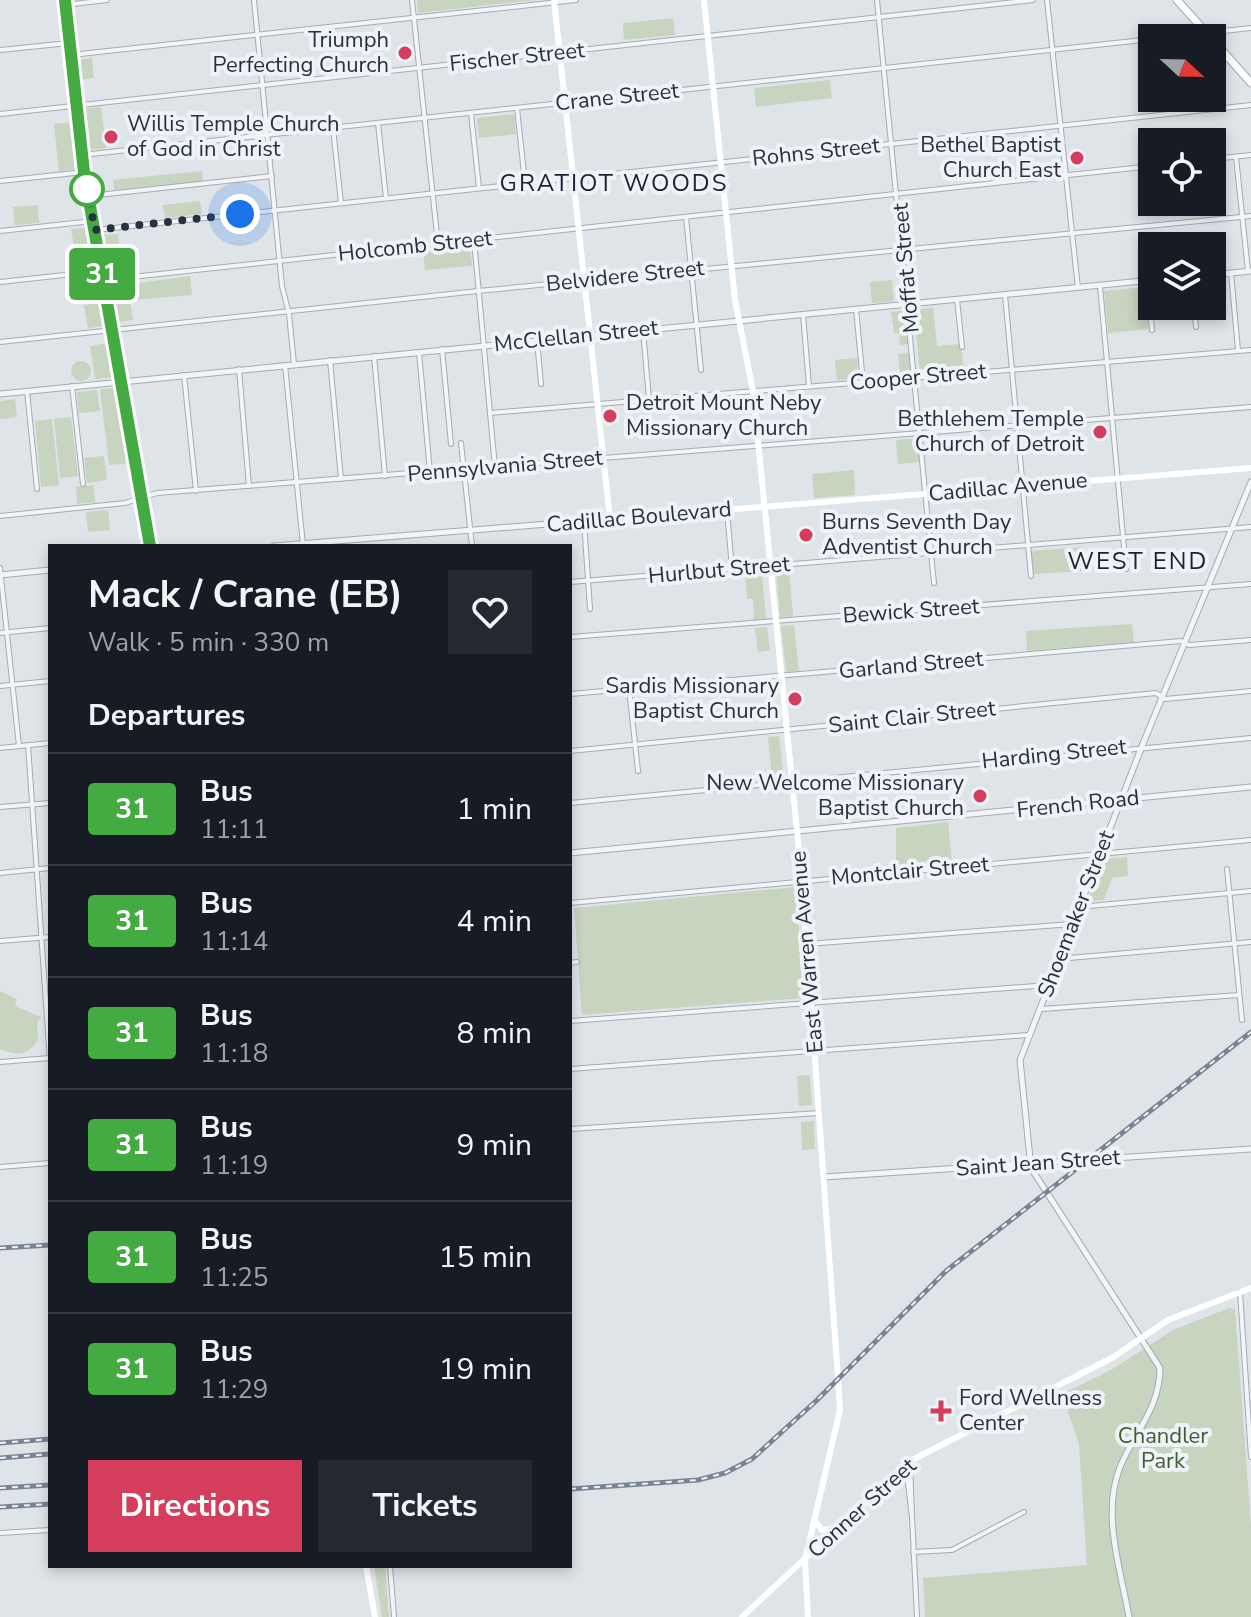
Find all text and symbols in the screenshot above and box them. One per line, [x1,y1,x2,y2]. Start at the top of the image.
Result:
north arrow [1138,24,1226,112]
map controls [1138,24,1226,320]
place label: Triumph Perfecting Church [213,25,389,80]
street label: Fischer Street [448,35,586,79]
marker: Triumph Perfecting Church [396,44,414,62]
street label: Crane Street [554,76,681,118]
place label: Willis Temple Church of God in Christ [127,109,339,164]
marker: Willis Temple Church of God in Christ [102,128,120,146]
button: locate [1138,128,1226,216]
street label: Rohns Street [751,130,881,174]
place label: Bethel Baptist Church East [920,130,1061,185]
marker: Bethel Baptist Church East [1068,149,1086,167]
district label: GRATIOT WOODS [500,167,728,199]
unlabelled marker [70,172,104,206]
your location [220,194,260,234]
street label: Moffat Street [885,202,927,334]
street label: Holcomb Street [336,223,494,269]
button: layers [1138,232,1226,320]
line badge: 31 [66,248,138,300]
street label: Belvidere Street [544,253,706,299]
text: 31 [85,255,119,293]
street label: McClellan Street [492,312,660,360]
street label: Cooper Street [849,356,988,398]
place label: Detroit Mount Neby Missionary Church [626,388,822,443]
place label: Bethlehem Temple Church of Detroit [897,404,1084,459]
marker: Detroit Mount Neby Missionary Church [601,407,619,425]
marker: Bethlehem Temple Church of Detroit [1091,423,1109,441]
street label: Pennsylvania Street [406,443,604,489]
street label: Cadillac Avenue [927,465,1089,509]
street label: Cadillac Boulevard [545,494,733,540]
place label: Burns Seventh Day Adventist Church [822,507,1012,562]
marker: Burns Seventh Day Adventist Church [797,526,815,544]
district label: WEST END [1068,545,1208,577]
street label: Hurlbut Street [647,549,791,591]
text: Mack / Crane (EB) [88,569,403,620]
button: heart [448,570,532,654]
street label: Bewick Street [842,591,981,631]
text: Walk · 5 min · 330 m [88,625,329,660]
street label: Garland Street [838,644,985,686]
place label: Sardis Missionary Baptist Church [605,671,780,726]
marker: Sardis Missionary Baptist Church [786,690,804,708]
street label: Saint Clair Street [827,693,997,741]
text: Departures [88,695,245,736]
street label: Harding Street [980,731,1128,777]
place label: New Welcome Missionary Baptist Church [706,768,965,823]
text: Bus [200,771,253,812]
street label: French Road [1015,783,1141,825]
marker: New Welcome Missionary Baptist Church [971,787,989,805]
text: 1 min [457,789,532,830]
text: 31 [115,790,149,828]
text: 11:11 [200,812,268,847]
street label: Shoemaker Street [1030,826,1122,1002]
street label: Montclair Street [830,849,990,893]
street label: East Warren Avenue [783,850,831,1054]
text: Bus [200,883,253,924]
text: 4 min [457,901,532,942]
text: 31 [115,902,149,940]
text: 11:14 [200,924,268,959]
text: Bus [200,995,253,1036]
text: 8 min [457,1013,532,1054]
text: 31 [115,1014,149,1052]
text: 11:18 [200,1036,268,1071]
text: Bus [200,1107,253,1148]
text: 9 min [457,1125,532,1166]
text: 31 [115,1126,149,1164]
street label: Saint Jean Street [955,1142,1122,1184]
text: 11:19 [200,1148,268,1183]
text: Bus [200,1219,253,1260]
text: 15 min [439,1237,532,1278]
text: 31 [115,1238,149,1276]
text: 11:25 [200,1260,268,1295]
text: Bus [200,1331,253,1372]
text: 19 min [439,1349,532,1390]
text: 31 [115,1350,149,1388]
text: 11:29 [200,1372,268,1407]
place label: Ford Wellness Center [959,1383,1102,1438]
marker: Ford Wellness Center [930,1400,952,1422]
park label: Chandler Park [1118,1421,1208,1476]
street label: Conner Street [801,1451,923,1565]
button: Directions [88,1460,302,1552]
button: Tickets [318,1460,532,1552]

